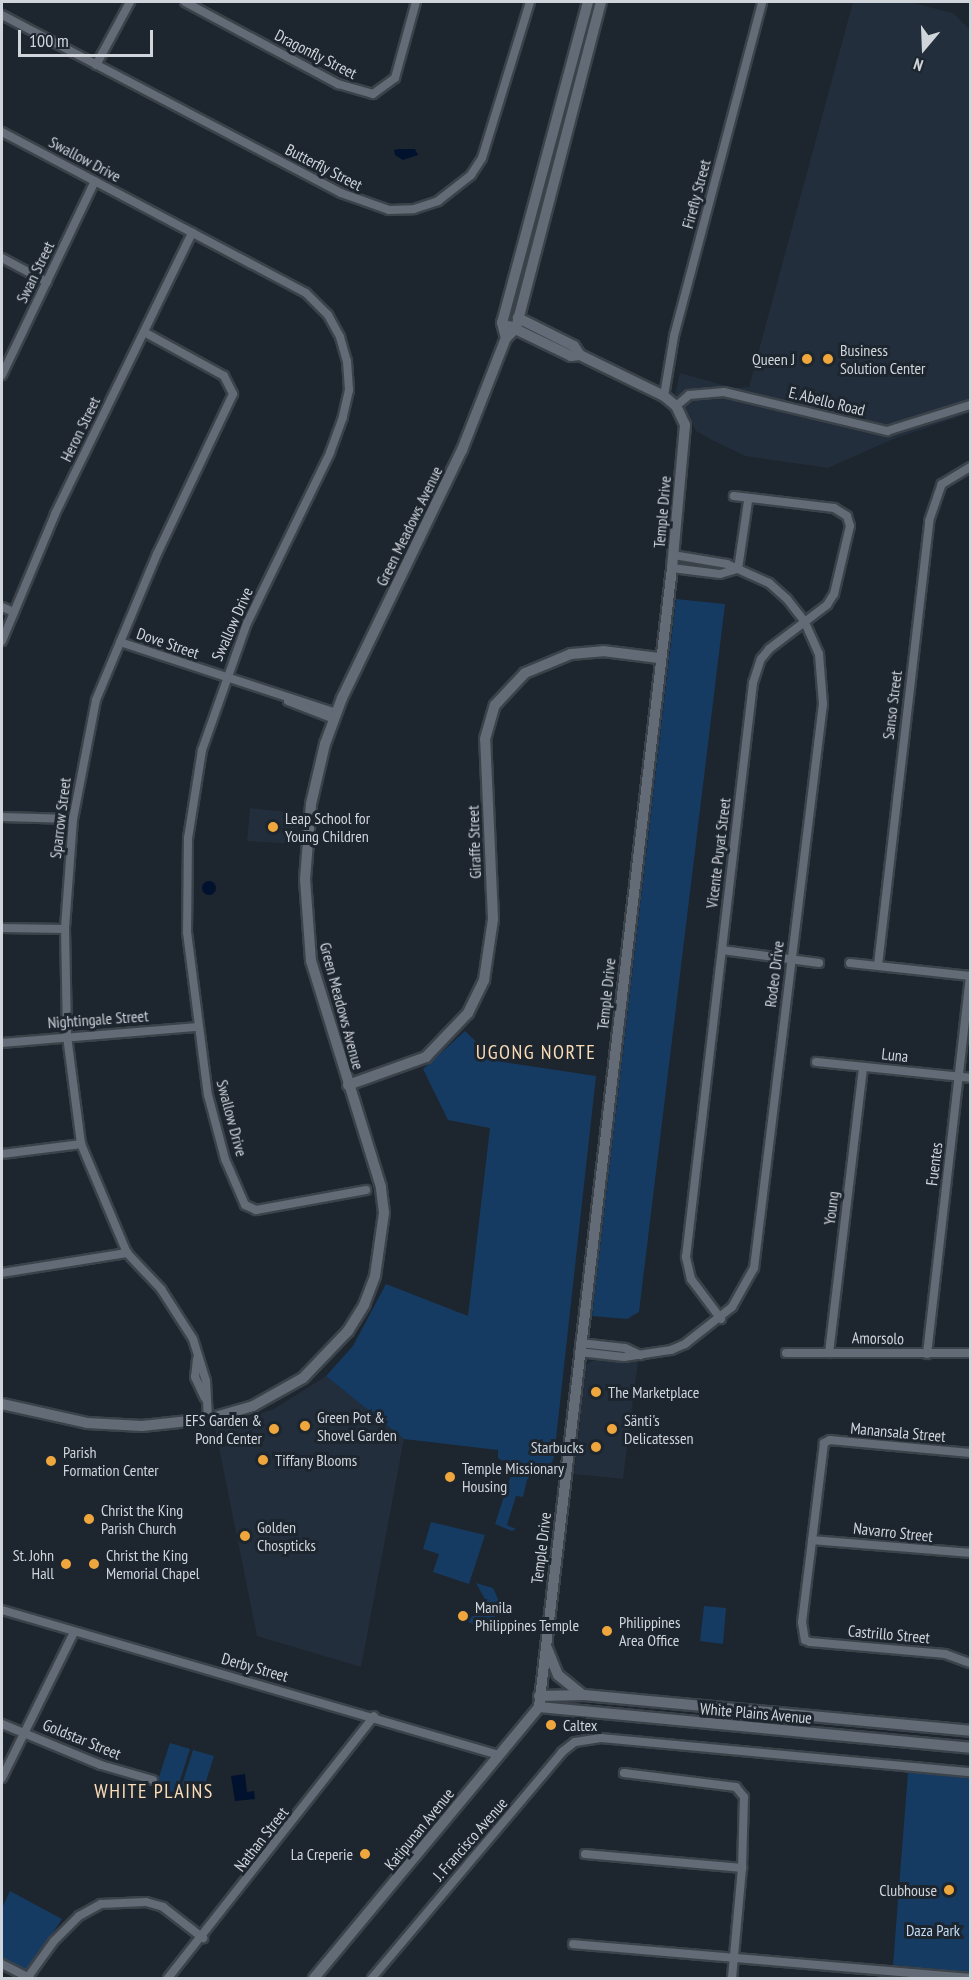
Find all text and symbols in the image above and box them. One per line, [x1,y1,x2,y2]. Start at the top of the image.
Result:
scale bar [21,18,156,56]
north arrow [894,18,954,78]
street label: Dragonfly Street [272,25,360,83]
text: 100 m [29,29,69,52]
text: N [911,54,925,76]
street label: Swallow Drive [46,132,124,186]
street label: Butterfly Street [282,139,366,195]
street label: Firefly Street [678,157,714,231]
street label: Swan Street [12,238,58,306]
place label: Business Solution Center [840,340,925,378]
place label: Queen J [752,349,795,369]
marker: Queen J [800,352,814,366]
marker: Business Solution Center [821,352,835,366]
street label: E. Abello Road [786,382,868,420]
street label: Heron Street [56,393,104,465]
street label: Green Meadows Avenue [372,463,446,589]
street label: Temple Drive [649,475,675,549]
street label: Swallow Drive [207,584,257,664]
street label: Dove Street [134,623,202,663]
street label: Sanso Street [878,670,906,740]
street label: Sparrow Street [45,776,75,860]
street label: Vicente Puyat Street [702,797,734,909]
street label: Giraffe Street [463,805,485,879]
place label: Leap School for Young Children [285,808,370,846]
marker: Leap School for Young Children [266,820,280,834]
street label: Green Meadows Avenue [316,940,368,1072]
street label: Rodeo Drive [760,940,788,1008]
street label: Temple Drive [593,957,619,1031]
street label: Nightingale Street [47,1006,149,1032]
district label: UGONG NORTE [476,1040,596,1064]
street label: Luna [881,1044,909,1066]
street label: Swallow Drive [213,1077,251,1159]
street label: Fuentes [922,1141,946,1187]
street label: Young [819,1190,843,1226]
street label: Amorsolo [852,1328,904,1348]
place label: The Marketplace [608,1382,699,1402]
marker: The Marketplace [589,1385,603,1399]
place label: Green Pot & Shovel Garden [317,1407,397,1445]
place label: EFS Garden & Pond Center [185,1410,262,1448]
place label: Sänti's Delicatessen [624,1410,694,1448]
street label: Manansala Street [850,1418,946,1446]
marker: Green Pot & Shovel Garden [298,1419,312,1433]
marker: EFS Garden & Pond Center [267,1422,281,1436]
marker: Sänti's Delicatessen [605,1422,619,1436]
place label: Starbucks [531,1437,584,1457]
marker: Starbucks [589,1440,603,1454]
place label: Parish Formation Center [63,1442,159,1480]
place label: Tiffany Blooms [275,1450,358,1470]
marker: Tiffany Blooms [256,1453,270,1467]
marker: Parish Formation Center [44,1454,58,1468]
place label: Temple Missionary Housing [462,1458,564,1496]
marker: Temple Missionary Housing [443,1470,457,1484]
place label: Christ the King Parish Church [101,1500,183,1538]
street label: Temple Drive [527,1511,555,1585]
marker: Christ the King Parish Church [82,1512,96,1526]
place label: Golden Chospticks [257,1517,316,1555]
street label: Navarro Street [852,1518,934,1546]
marker: Golden Chospticks [238,1529,252,1543]
place label: St. John Hall [12,1545,54,1583]
place label: Christ the King Memorial Chapel [106,1545,200,1583]
marker: St. John Hall [59,1557,73,1571]
marker: Christ the King Memorial Chapel [87,1557,101,1571]
place label: Manila Philippines Temple [475,1597,580,1635]
marker: Manila Philippines Temple [456,1609,470,1623]
place label: Philippines Area Office [619,1612,680,1650]
street label: Castrillo Street [847,1621,931,1647]
marker: Philippines Area Office [600,1624,614,1638]
street label: Derby Street [219,1648,291,1686]
street label: White Plains Avenue [699,1699,813,1727]
street label: Goldstar Street [40,1715,124,1763]
place label: Caltex [563,1715,597,1735]
marker: Caltex [544,1718,558,1732]
district label: WHITE PLAINS [94,1779,214,1803]
street label: Katipunan Avenue [380,1784,458,1874]
street label: J. Francisco Avenue [428,1793,512,1885]
street label: Nathan Street [230,1803,292,1875]
place label: La Creperie [291,1844,353,1864]
marker: La Creperie [358,1847,372,1861]
place label: Clubhouse [879,1880,937,1900]
marker: Clubhouse [942,1883,956,1897]
park label: Daza Park [906,1920,960,1940]

